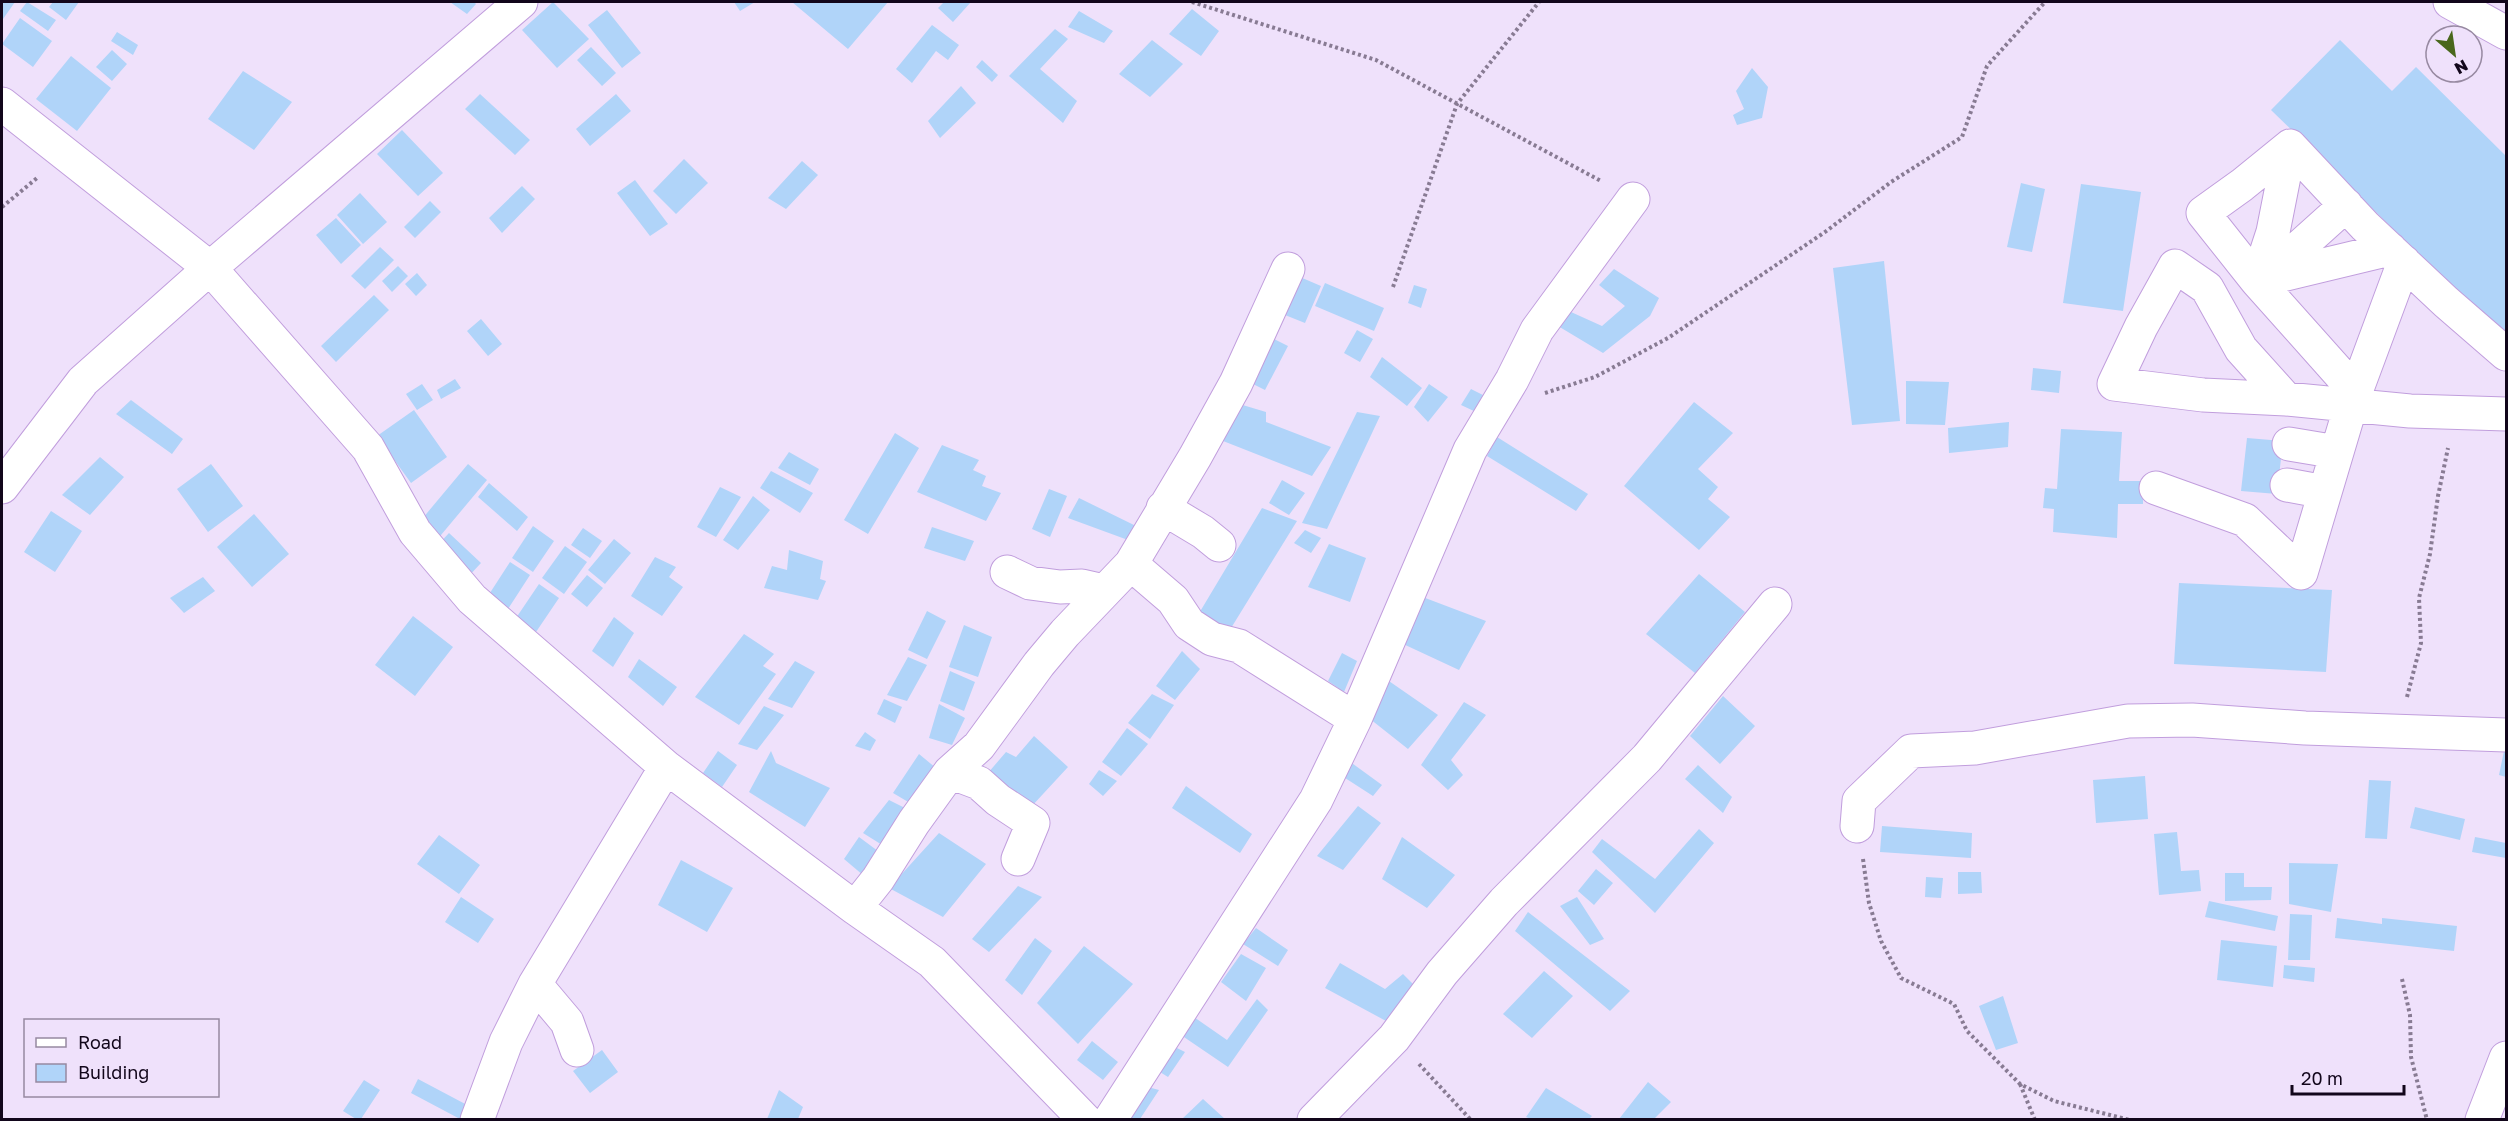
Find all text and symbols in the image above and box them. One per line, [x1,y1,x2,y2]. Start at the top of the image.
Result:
north arrow [2424,24,2484,84]
text: N [2451,55,2471,79]
legend [24,1019,219,1097]
text: Road [78,1031,122,1053]
scale bar [2292,1058,2404,1096]
text: Building [78,1061,149,1083]
text: 20 m [2301,1067,2343,1089]

